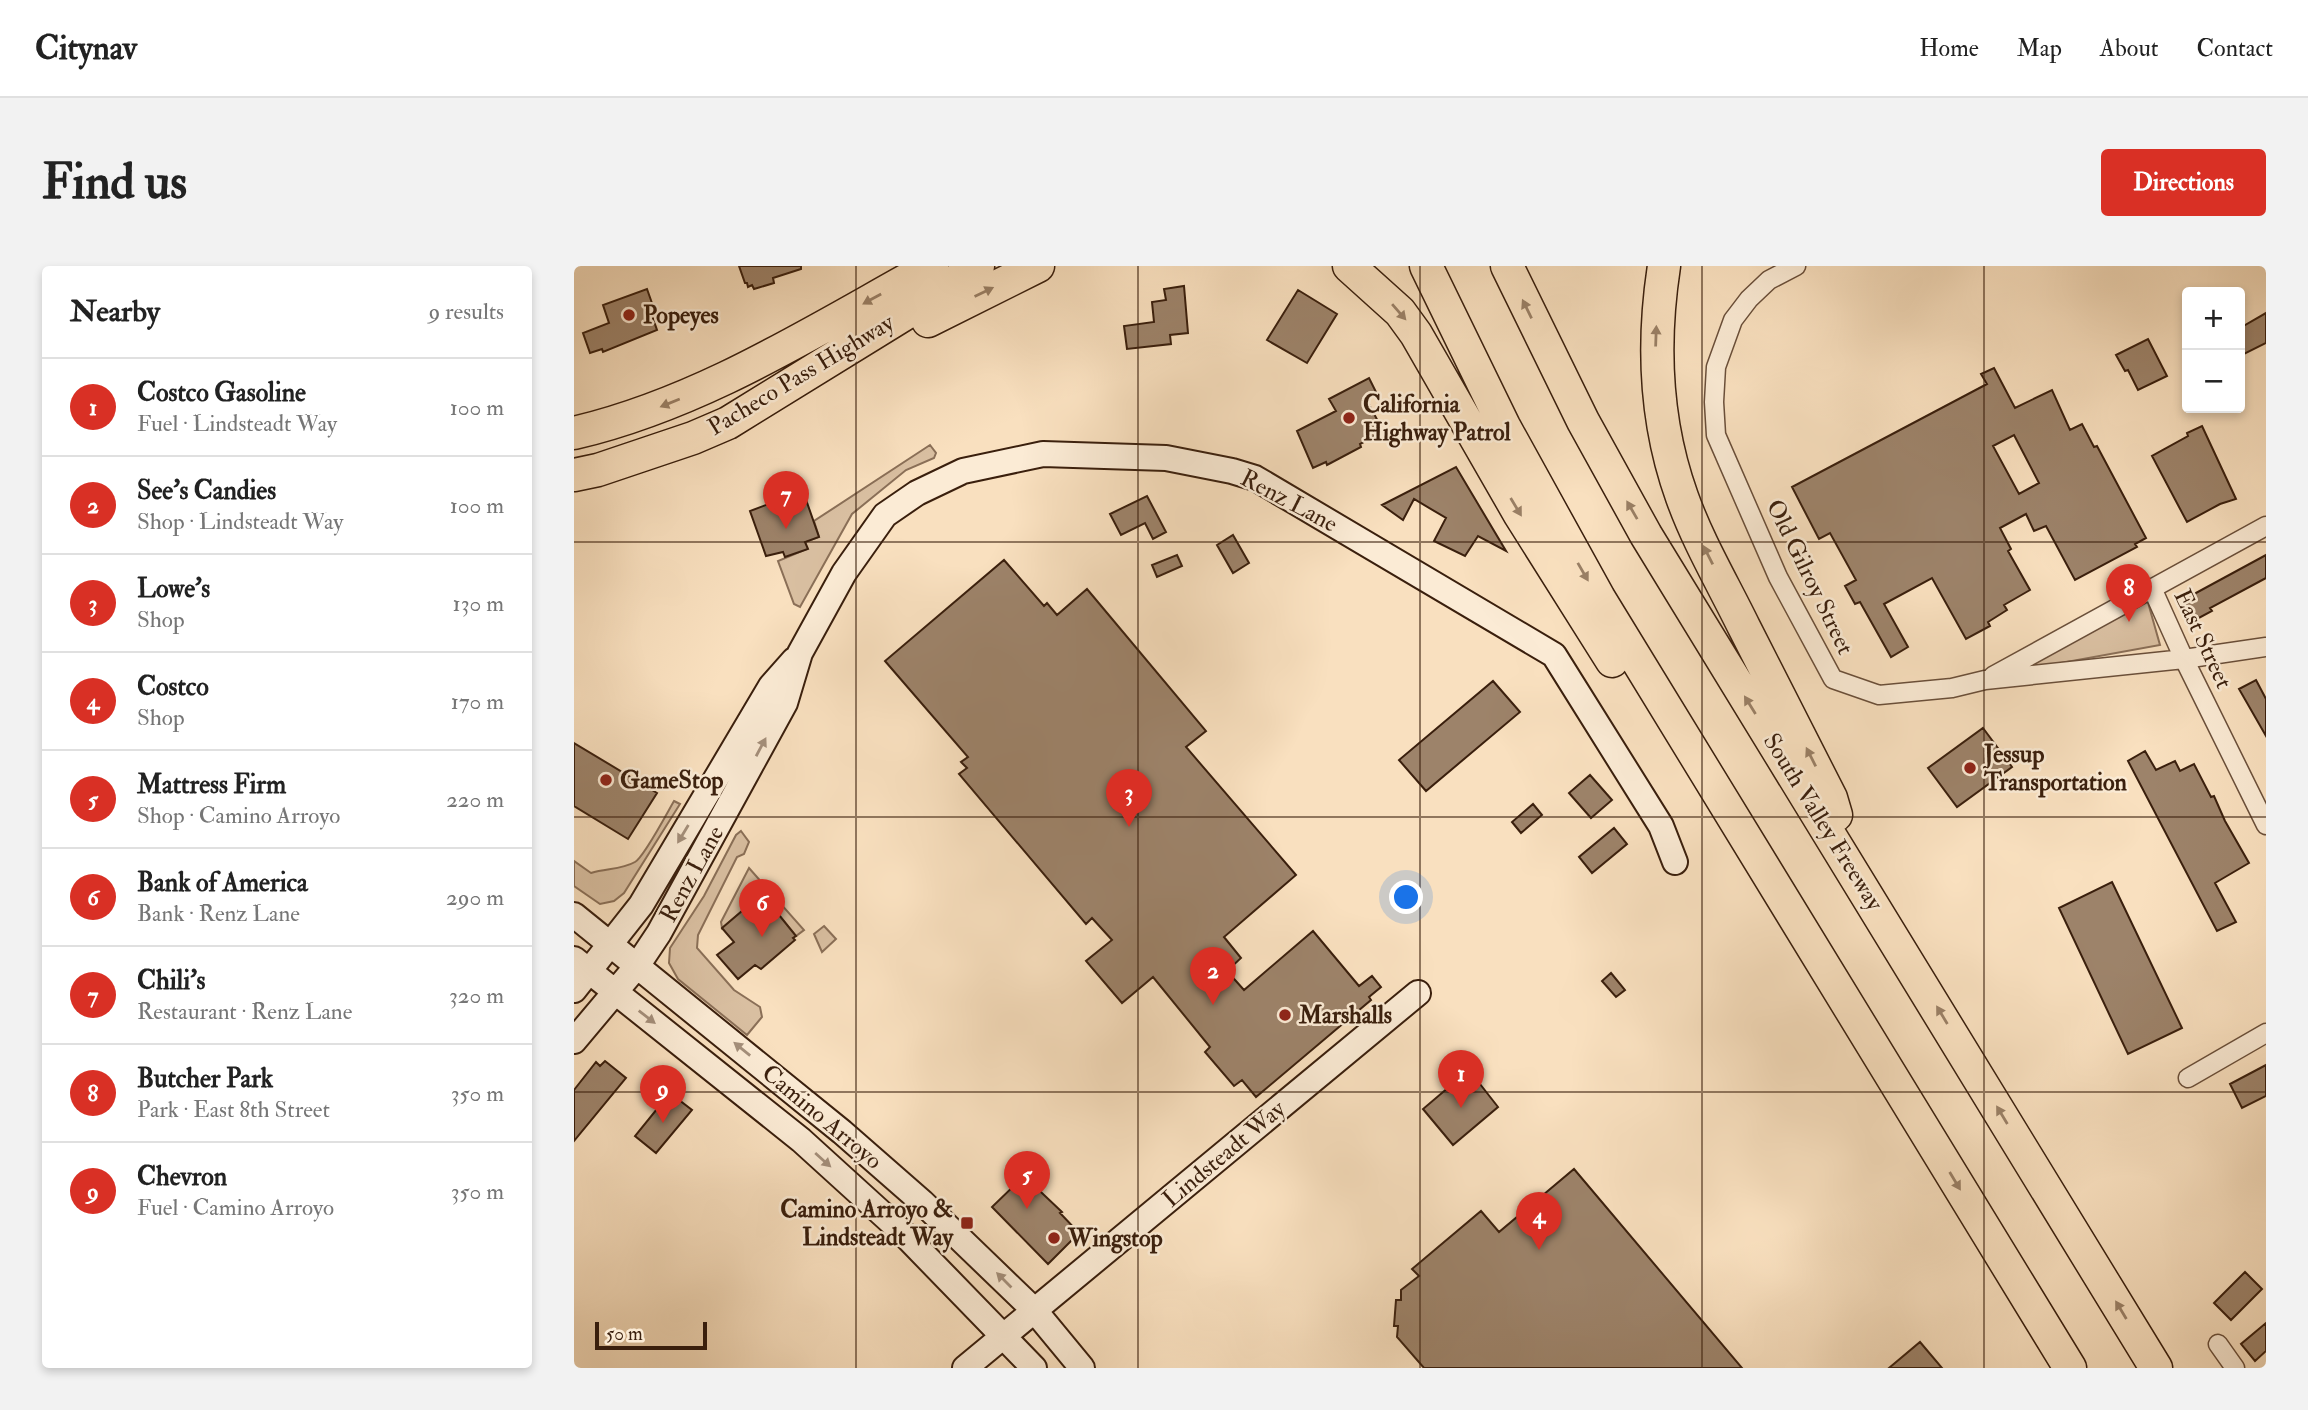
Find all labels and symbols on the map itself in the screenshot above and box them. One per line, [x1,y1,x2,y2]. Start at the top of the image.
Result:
one-way arrow [974,286,995,297]
one-way arrow [862,293,882,305]
one-way arrow [1521,299,1533,319]
place label: Popeyes [643,300,719,331]
one-way arrow [1391,303,1407,321]
marker: Popeyes [621,307,637,323]
street label: Pacheco Pass Highway [702,307,900,443]
one-way arrow [1651,324,1662,346]
place label: California Highway Patrol [1363,389,1512,448]
one-way arrow [659,397,680,408]
marker: California Highway Patrol [1341,410,1357,426]
street label: Renz Lane [1235,462,1343,540]
pin: 7 [763,471,809,529]
street label: Old Gilroy Street [1759,494,1861,660]
one-way arrow [1509,497,1521,517]
one-way arrow [1626,501,1638,520]
one-way arrow [1702,544,1714,564]
one-way arrow [1577,562,1589,582]
pin: 8 [2106,564,2152,622]
street label: East Street [2167,584,2240,694]
one-way arrow [1743,696,1756,715]
street label: South Valley Freeway [1756,727,1890,917]
one-way arrow [754,737,766,757]
place label: Jessup Transportation [1983,739,2128,798]
one-way arrow [1805,747,1816,767]
marker: Jessup Transportation [1962,760,1978,776]
place label: GameStop [620,765,723,796]
pin: 3 [1106,769,1152,827]
marker: GameStop [598,772,614,788]
street label: Renz Lane [653,820,731,928]
one-way arrow [677,825,689,844]
pin: 6 [739,879,785,937]
your location [1389,880,1423,914]
pin: 2 [1190,947,1236,1005]
place label: Marshalls [1298,1000,1392,1031]
one-way arrow [1935,1006,1948,1025]
marker: Marshalls [1277,1007,1293,1023]
one-way arrow [637,1009,655,1024]
one-way arrow [733,1042,751,1057]
pin: 1 [1438,1050,1484,1108]
street label: Camino Arroyo [755,1058,889,1176]
pin: 9 [640,1065,686,1123]
street label: Lindsteadt Way [1156,1093,1292,1214]
one-way arrow [1996,1106,2009,1125]
pin: 5 [1004,1151,1050,1209]
one-way arrow [814,1152,832,1168]
one-way arrow [1949,1171,1961,1190]
pin: 4 [1516,1192,1562,1250]
place label: Camino Arroyo & Lindsteadt Way [780,1194,954,1253]
marker: Camino Arroyo & Lindsteadt Way [959,1215,975,1231]
place label: Wingstop [1067,1223,1163,1254]
marker: Wingstop [1046,1230,1062,1246]
one-way arrow [996,1272,1013,1289]
one-way arrow [2114,1300,2127,1319]
scale bar [595,1319,707,1351]

